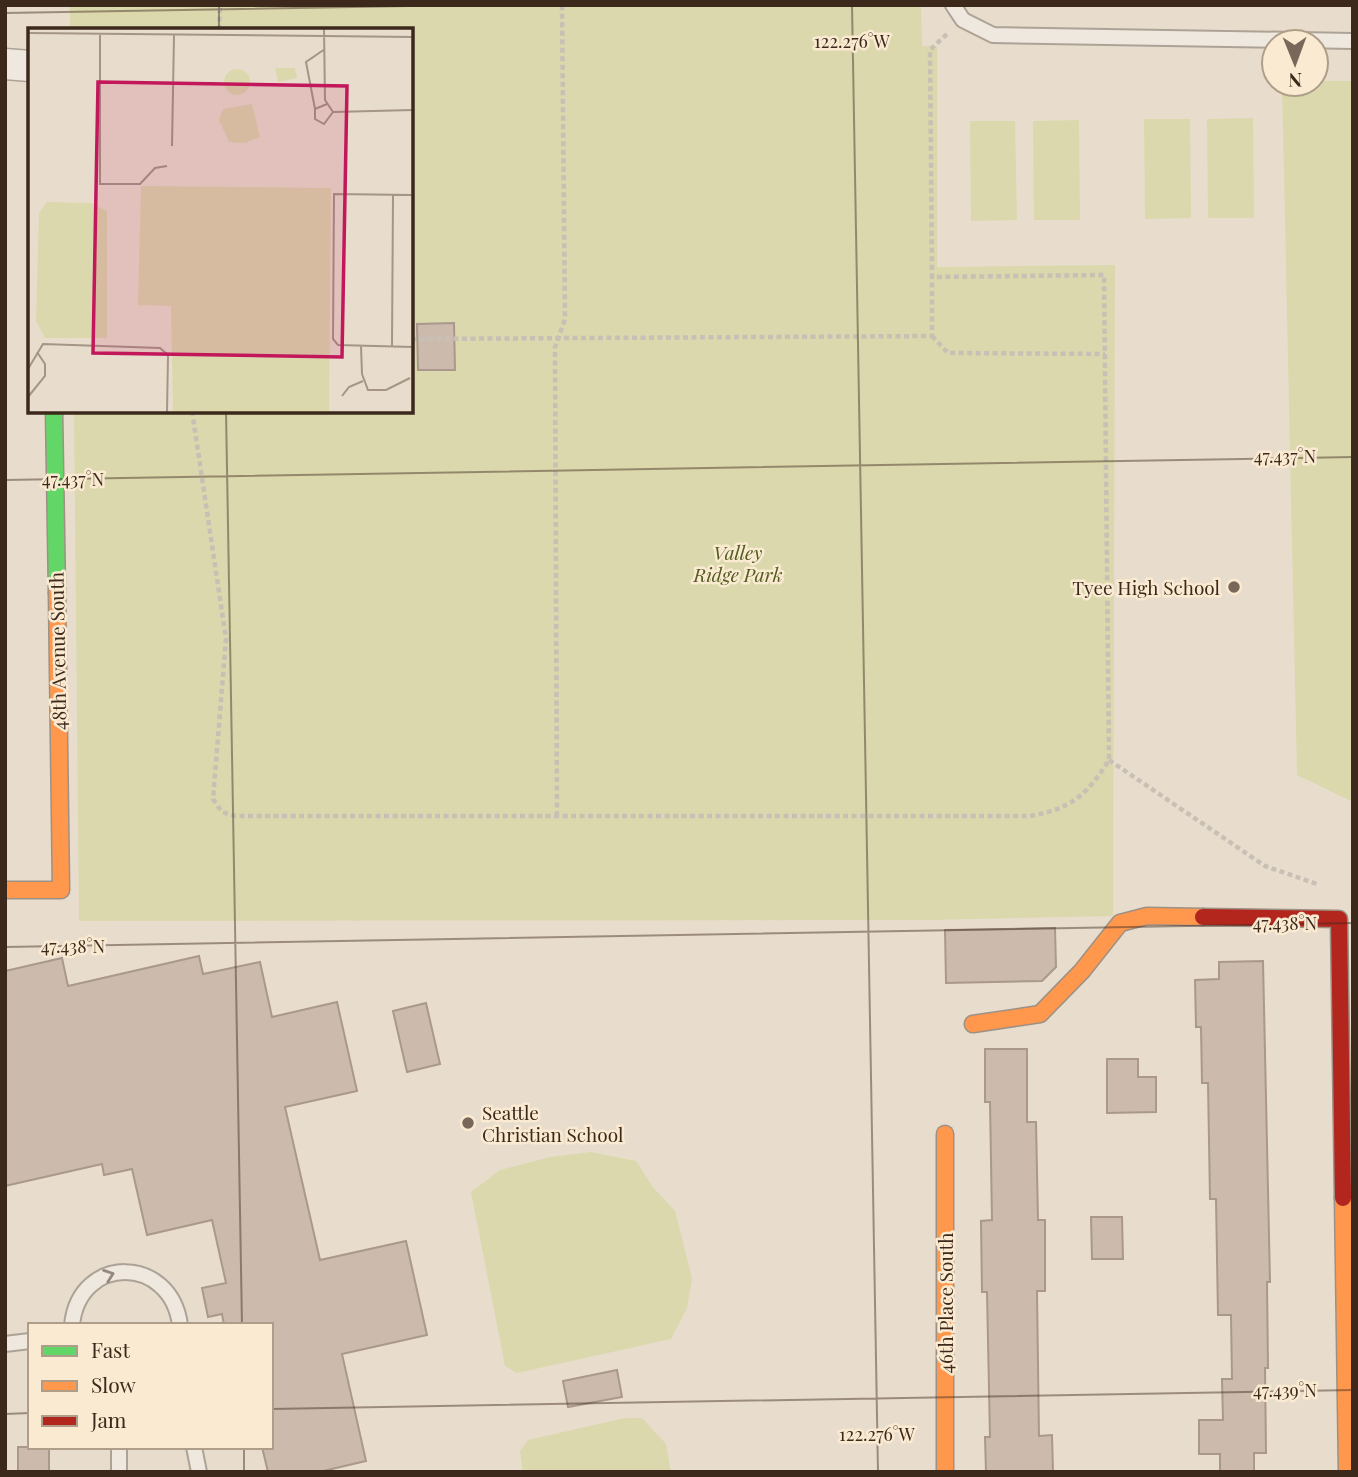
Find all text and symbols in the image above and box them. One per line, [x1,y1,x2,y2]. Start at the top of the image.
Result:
inset map [28,28,413,413]
north arrow [1260,28,1330,98]
text: 122.276°W [814,29,891,53]
text: N [1288,68,1302,94]
text: 47.437°N [1254,444,1317,468]
text: 47.437°N [42,467,105,491]
park label: Valley Ridge Park [693,539,783,587]
street label: 48th Avenue South [43,572,71,730]
place label: Tyee High School [1072,574,1221,600]
marker: Tyee High School [1226,579,1242,595]
text: 47.438°N [1253,911,1318,935]
text: 47.438°N [41,934,106,958]
place label: Seattle Christian School [482,1099,624,1147]
marker: Seattle Christian School [460,1115,476,1131]
street label: 46th Place South [932,1233,958,1373]
one-way arrow [103,1269,115,1283]
legend [28,1323,273,1449]
text: Fast [91,1335,130,1363]
text: Slow [91,1370,136,1398]
text: 47.439°N [1253,1378,1317,1402]
text: Jam [90,1405,127,1433]
text: 122.276°W [839,1422,916,1446]

